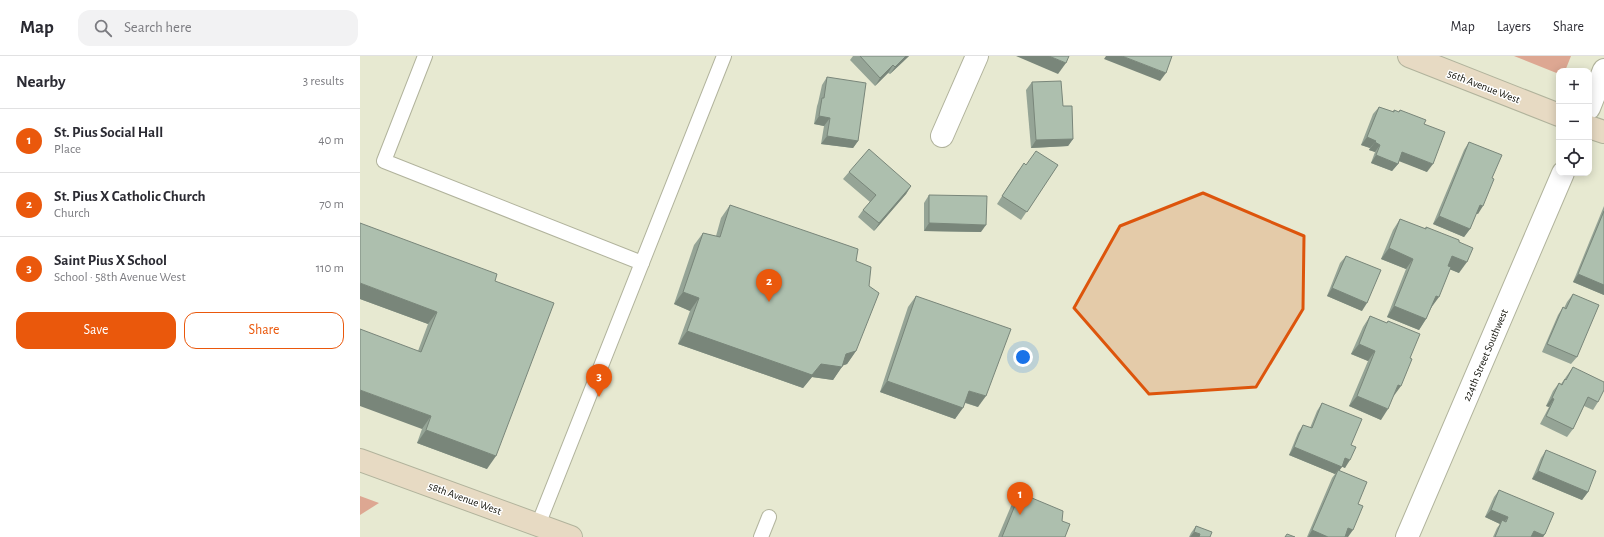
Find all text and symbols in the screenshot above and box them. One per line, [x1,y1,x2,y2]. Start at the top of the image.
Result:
search box [78,10,358,46]
icon: search [92,17,114,39]
text: Map [20,18,54,37]
text: Search here [124,20,192,35]
text: Map [1450,20,1475,34]
text: Layers [1497,20,1531,34]
text: Share [1553,20,1584,34]
street label: 56th Avenue West [1446,68,1522,106]
map controls [1556,68,1592,176]
button: + [1556,68,1592,104]
text: Nearby [16,73,66,90]
text: 3 results [303,75,344,88]
button: − [1556,104,1592,140]
text: St. Pius Social Hall [54,125,163,140]
text: 1 [27,134,31,147]
text: 40 m [318,134,344,147]
button: locate [1556,140,1592,176]
text: Place [54,143,81,156]
text: St. Pius X Catholic Church [54,189,206,204]
text: 2 [26,198,32,211]
text: 70 m [319,198,344,211]
text: Church [54,207,90,220]
text: Saint Pius X School [54,253,167,268]
text: 3 [26,262,32,275]
text: 110 m [316,262,344,275]
pin: 2 [756,269,782,302]
text: School · 58th Avenue West [54,271,186,284]
street label: 224th Street Southwest [1461,307,1510,403]
button: Save [16,312,176,349]
button: Share [184,312,344,349]
your location [1013,347,1033,367]
pin: 3 [586,364,612,397]
street label: 58th Avenue West [427,480,503,517]
pin: 1 [1007,482,1033,515]

